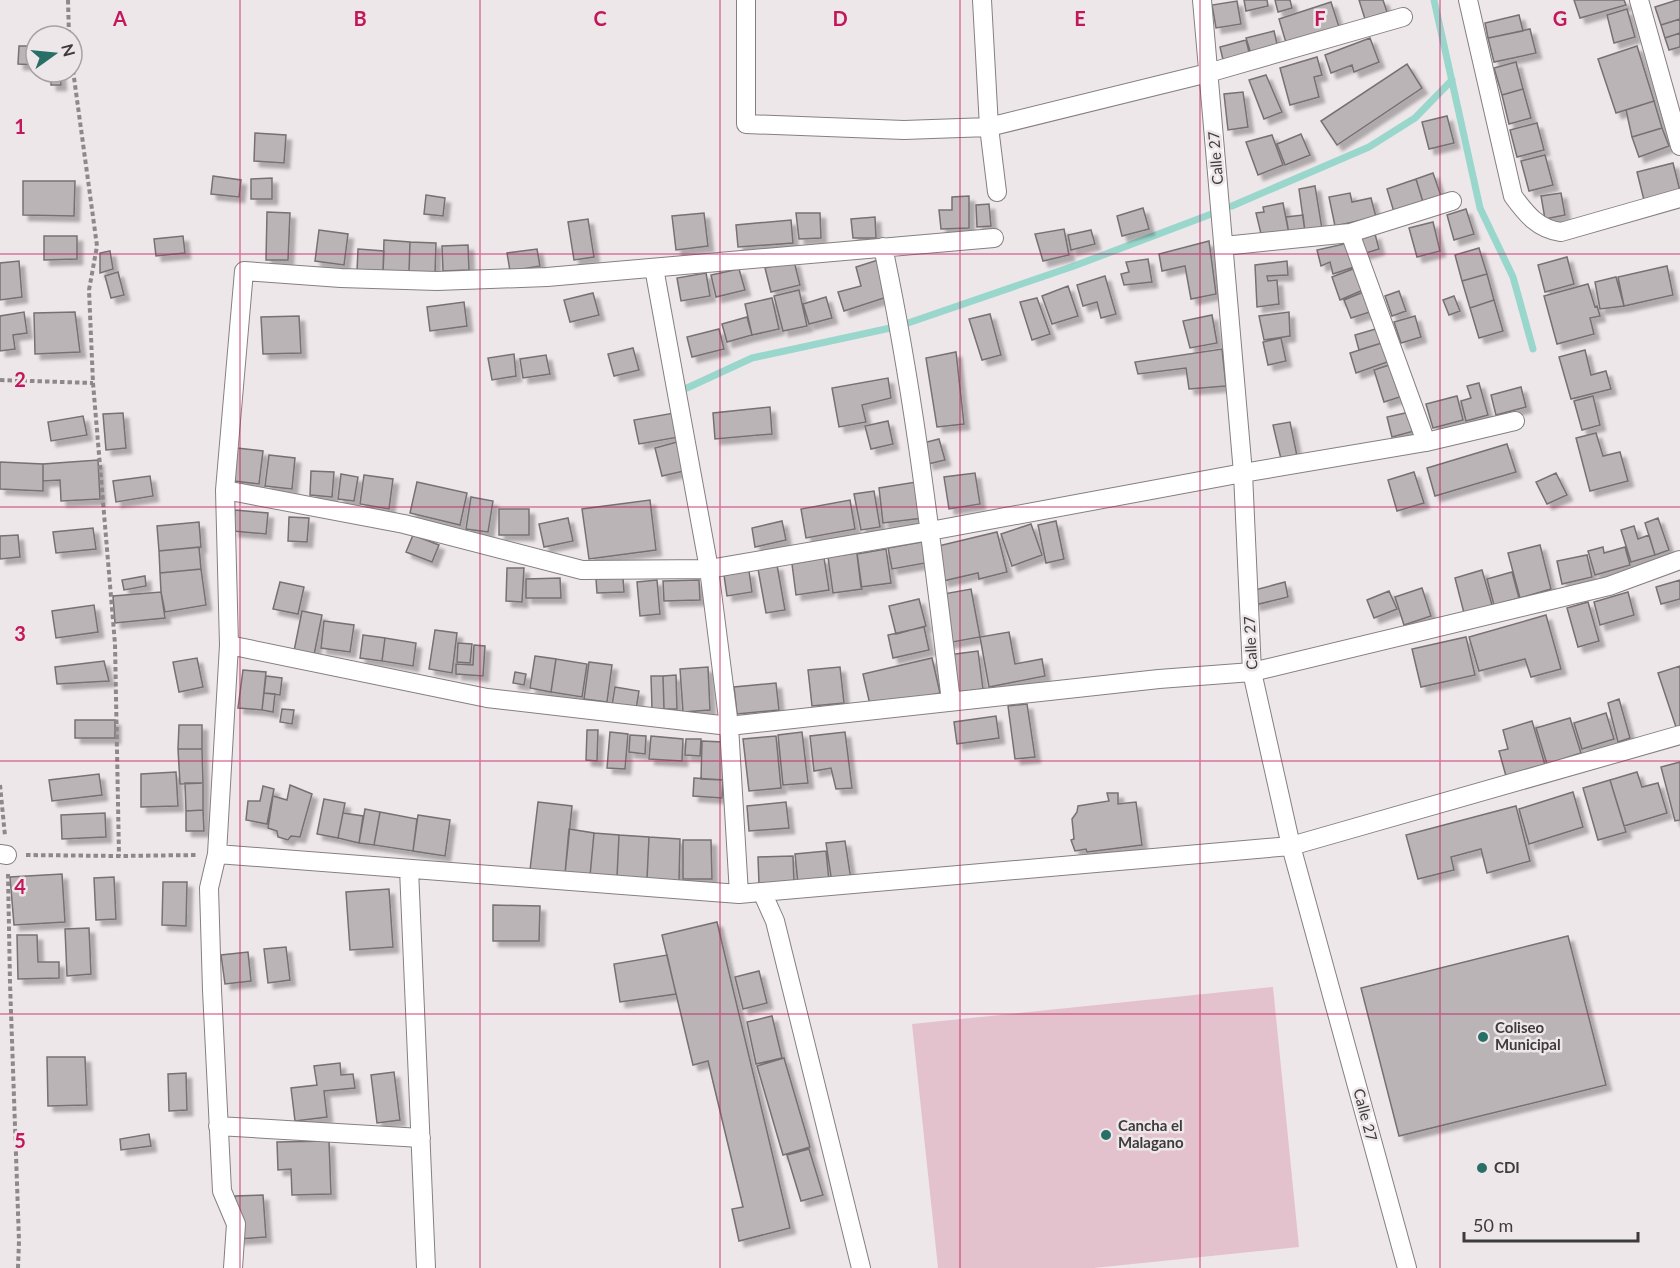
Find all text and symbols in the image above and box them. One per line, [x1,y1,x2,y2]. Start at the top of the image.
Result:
text: A [112,6,127,30]
text: B [353,6,367,30]
text: C [593,6,607,30]
text: D [832,6,848,30]
text: E [1074,6,1086,30]
text: F [1314,6,1326,30]
text: G [1553,6,1567,30]
north arrow [24,24,84,84]
text: N [58,42,80,58]
text: 1 [14,114,26,138]
street label: Calle 27 [1204,130,1226,186]
text: 2 [14,367,26,391]
street label: Calle 27 [1240,615,1260,670]
text: 3 [14,621,26,645]
text: 4 [14,874,26,898]
place label: Coliseo Municipal [1495,1018,1561,1053]
marker: Coliseo Municipal [1476,1030,1490,1044]
street label: Calle 27 [1350,1086,1382,1143]
place label: Cancha el Malagano [1118,1116,1184,1151]
text: 5 [14,1128,26,1152]
marker: Cancha el Malagano [1099,1128,1113,1142]
place label: CDI [1494,1158,1520,1176]
marker: CDI [1475,1161,1489,1175]
scale bar [1464,1205,1638,1243]
text: 50 m [1473,1214,1513,1236]

